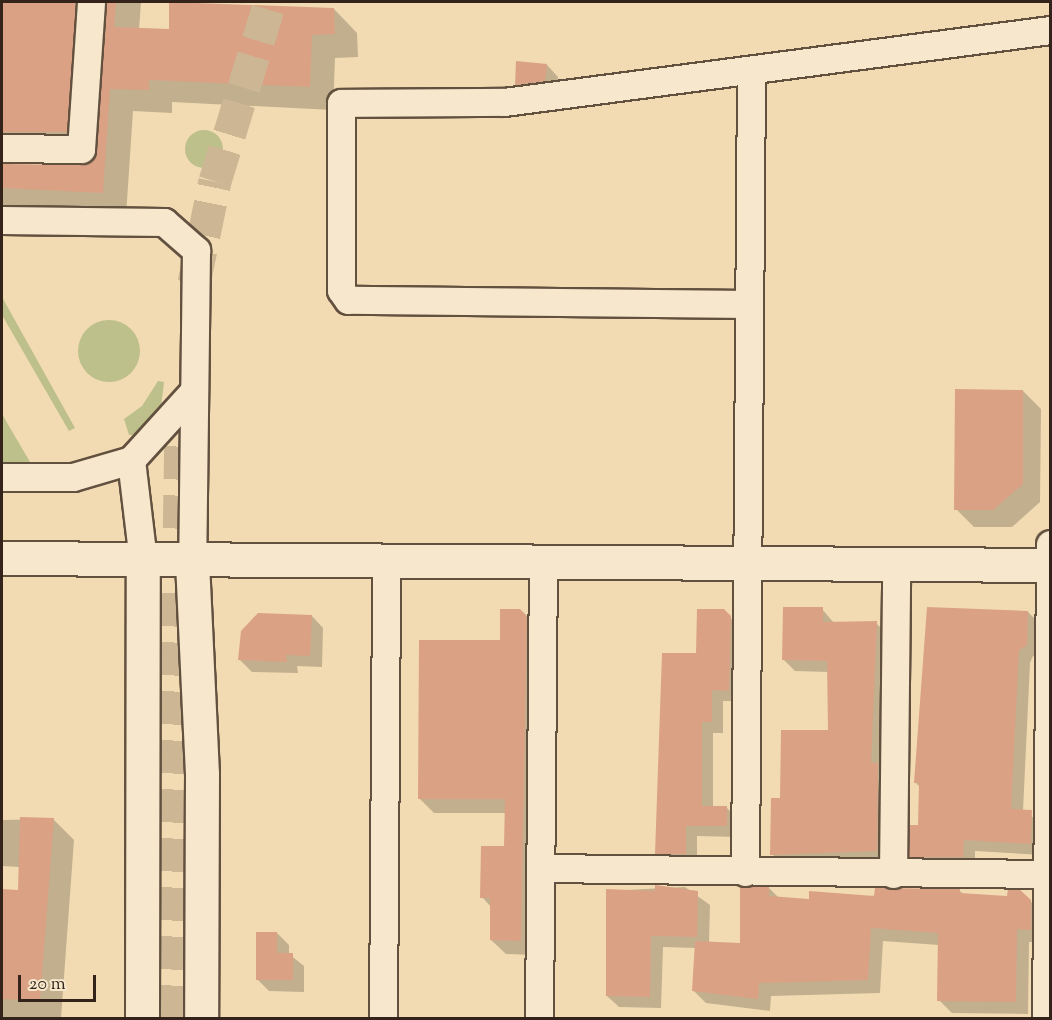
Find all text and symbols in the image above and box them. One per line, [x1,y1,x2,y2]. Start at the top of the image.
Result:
scale bar [21,963,99,1001]
text: 20 m [29,972,66,998]

